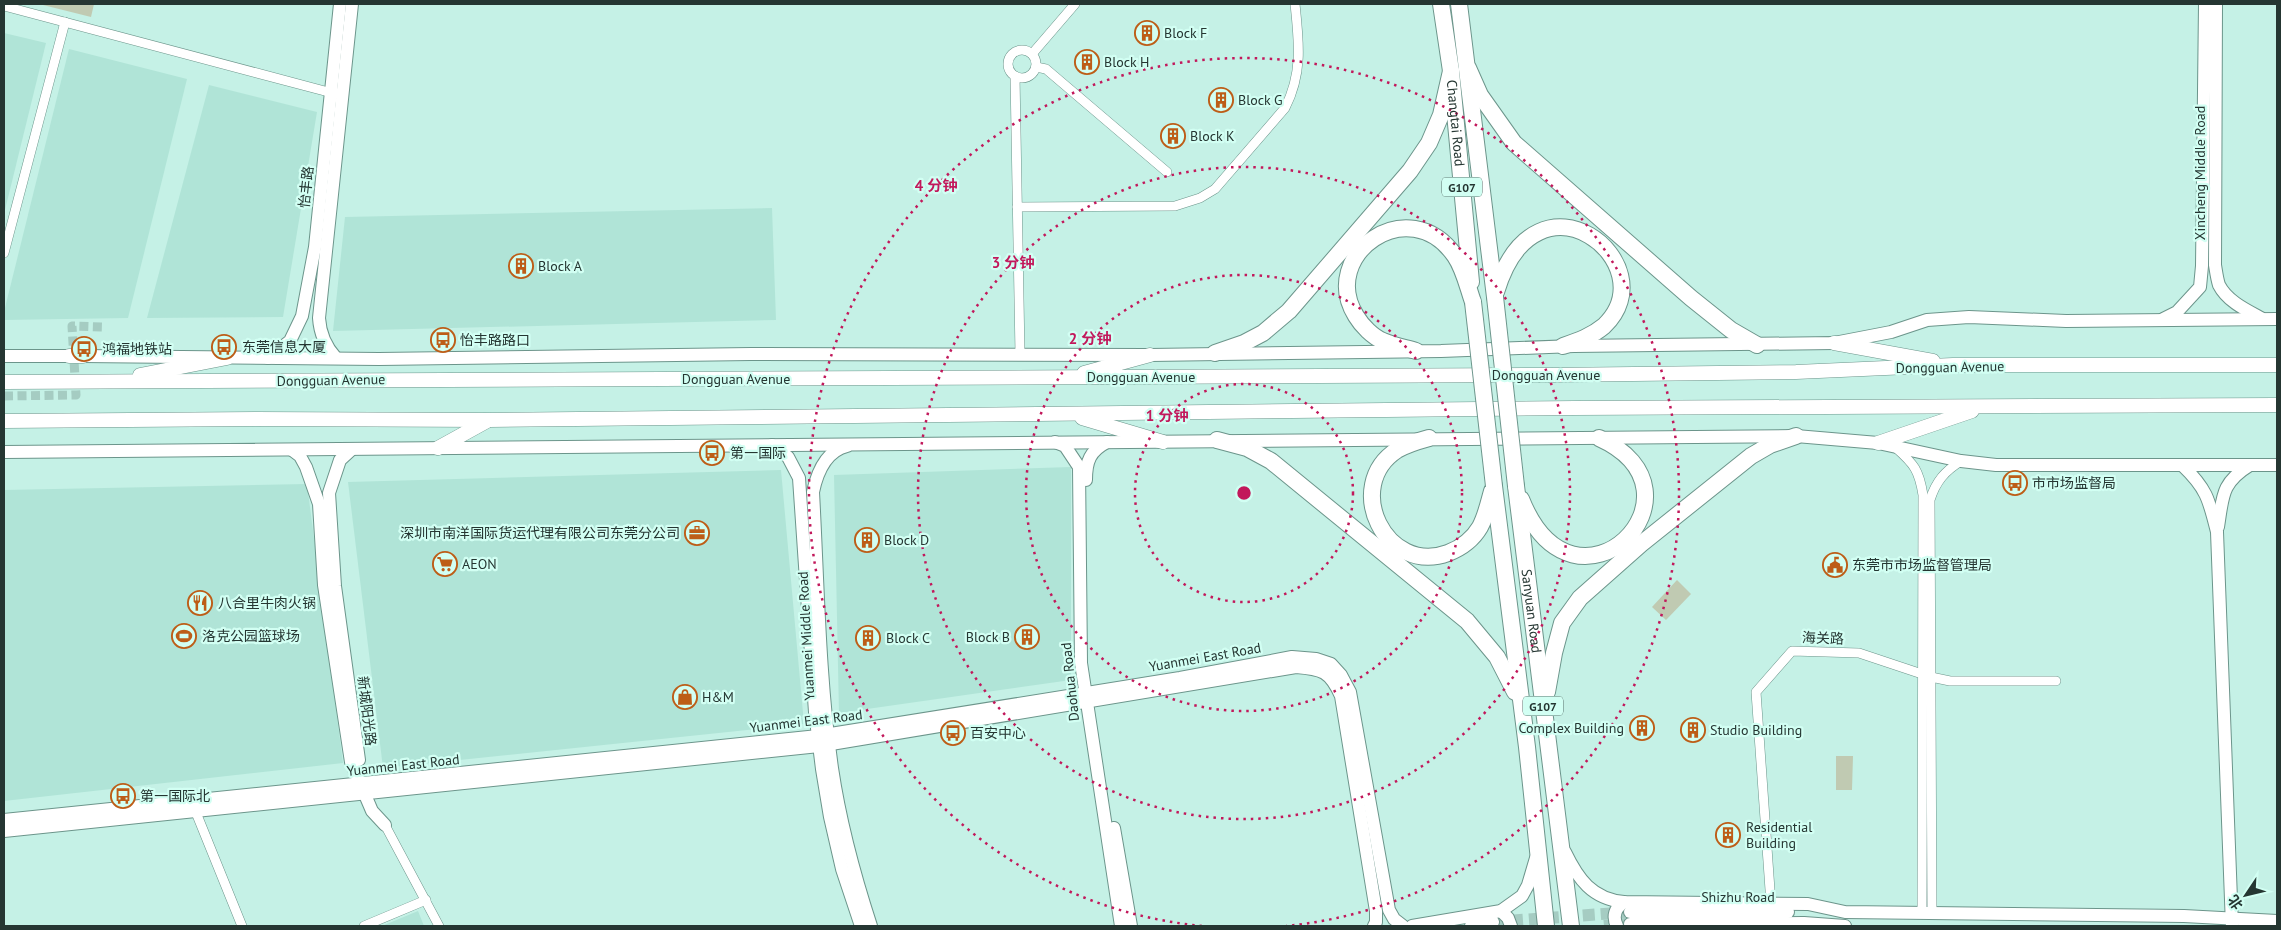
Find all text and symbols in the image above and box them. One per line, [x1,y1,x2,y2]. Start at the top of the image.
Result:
building icon: Block F [1134,20,1160,46]
place label: Block F [1164,24,1207,42]
building icon: Block H [1074,49,1100,75]
place label: Block H [1104,53,1150,71]
street label: Changtai Road [1443,79,1469,167]
building icon: Block G [1208,87,1234,113]
place label: Block G [1238,91,1283,109]
street label: Xincheng Middle Road [2191,106,2209,240]
building icon: Block K [1160,123,1186,149]
place label: Block K [1190,127,1235,145]
street label: 怡丰路 [295,165,317,209]
text: 4 分钟 [915,176,957,195]
road number: G107 [1442,178,1482,196]
building icon: Block A [508,253,534,279]
text: 3 分钟 [992,253,1034,272]
place label: Block A [538,257,583,275]
bus stop icon: 怡丰路路口 [430,327,456,353]
text: 2 分钟 [1069,329,1111,348]
place label: 怡丰路路口 [460,331,530,349]
bus stop icon: 东莞信息大厦 [211,334,237,360]
bus stop icon: 鸿福地铁站 [71,336,97,362]
place label: 东莞信息大厦 [242,338,326,356]
place label: 鸿福地铁站 [102,340,172,358]
street label: Dongguan Avenue [1896,357,2004,377]
street label: Dongguan Avenue [1492,366,1600,384]
street label: Dongguan Avenue [1087,368,1195,386]
street label: Dongguan Avenue [277,370,385,390]
street label: Dongguan Avenue [682,370,790,388]
text: 1 分钟 [1146,406,1188,425]
bus stop icon: 第一国际 [699,440,725,466]
place label: 第一国际 [730,444,786,462]
bus stop icon: 市市场监督局 [2002,470,2028,496]
place label: 市市场监督局 [2032,474,2116,492]
centre of rings [1235,484,1253,502]
office icon: 深圳市南洋国际货运代理有限公司东莞分公司 [684,520,710,546]
place label: 深圳市南洋国际货运代理有限公司东莞分公司 [400,524,680,542]
building icon: Block D [854,527,880,553]
place label: Block D [884,531,929,549]
supermarket icon: AEON [432,551,458,577]
public building icon: 东莞市市场监督管理局 [1822,552,1848,578]
place label: AEON [462,555,497,573]
place label: 东莞市市场监督管理局 [1852,556,1992,574]
street label: Sanyuan Road [1517,568,1546,654]
street label: Yuanmei Middle Road [794,571,818,701]
restaurant icon: 八合里牛肉火锅 [187,590,213,616]
place label: 八合里牛肉火锅 [218,594,316,612]
sports icon: 洛克公园篮球场 [171,623,197,649]
building icon: Block B [1014,624,1040,650]
building icon: Block C [855,625,881,651]
place label: 洛克公园篮球场 [202,627,300,645]
place label: Block B [966,628,1010,646]
street label: 海关路 [1802,628,1844,648]
place label: Block C [886,629,930,647]
street label: Yuanmei East Road [1148,638,1262,676]
street label: Daohua Road [1057,642,1083,722]
street label: 新城阳光路 [354,675,380,747]
shop icon: H&M [672,684,698,710]
place label: H&M [702,688,734,706]
road number: G107 [1523,696,1563,716]
street label: Yuanmei East Road [749,705,863,737]
building icon: Complex Building [1629,715,1655,741]
building icon: Studio Building [1680,717,1706,743]
place label: Complex Building [1519,719,1624,737]
bus stop icon: 百安中心 [940,720,966,746]
place label: Studio Building [1710,721,1802,739]
place label: 百安中心 [970,724,1026,742]
street label: Yuanmei East Road [346,750,460,780]
bus stop icon: 第一国际北 [110,783,136,809]
place label: 第一国际北 [140,787,210,805]
place label: Residential Building [1746,818,1812,852]
building icon: Residential Building [1715,822,1741,848]
north arrow [2221,870,2271,920]
street label: Shizhu Road [1701,888,1775,906]
text: 北 [2224,892,2247,913]

